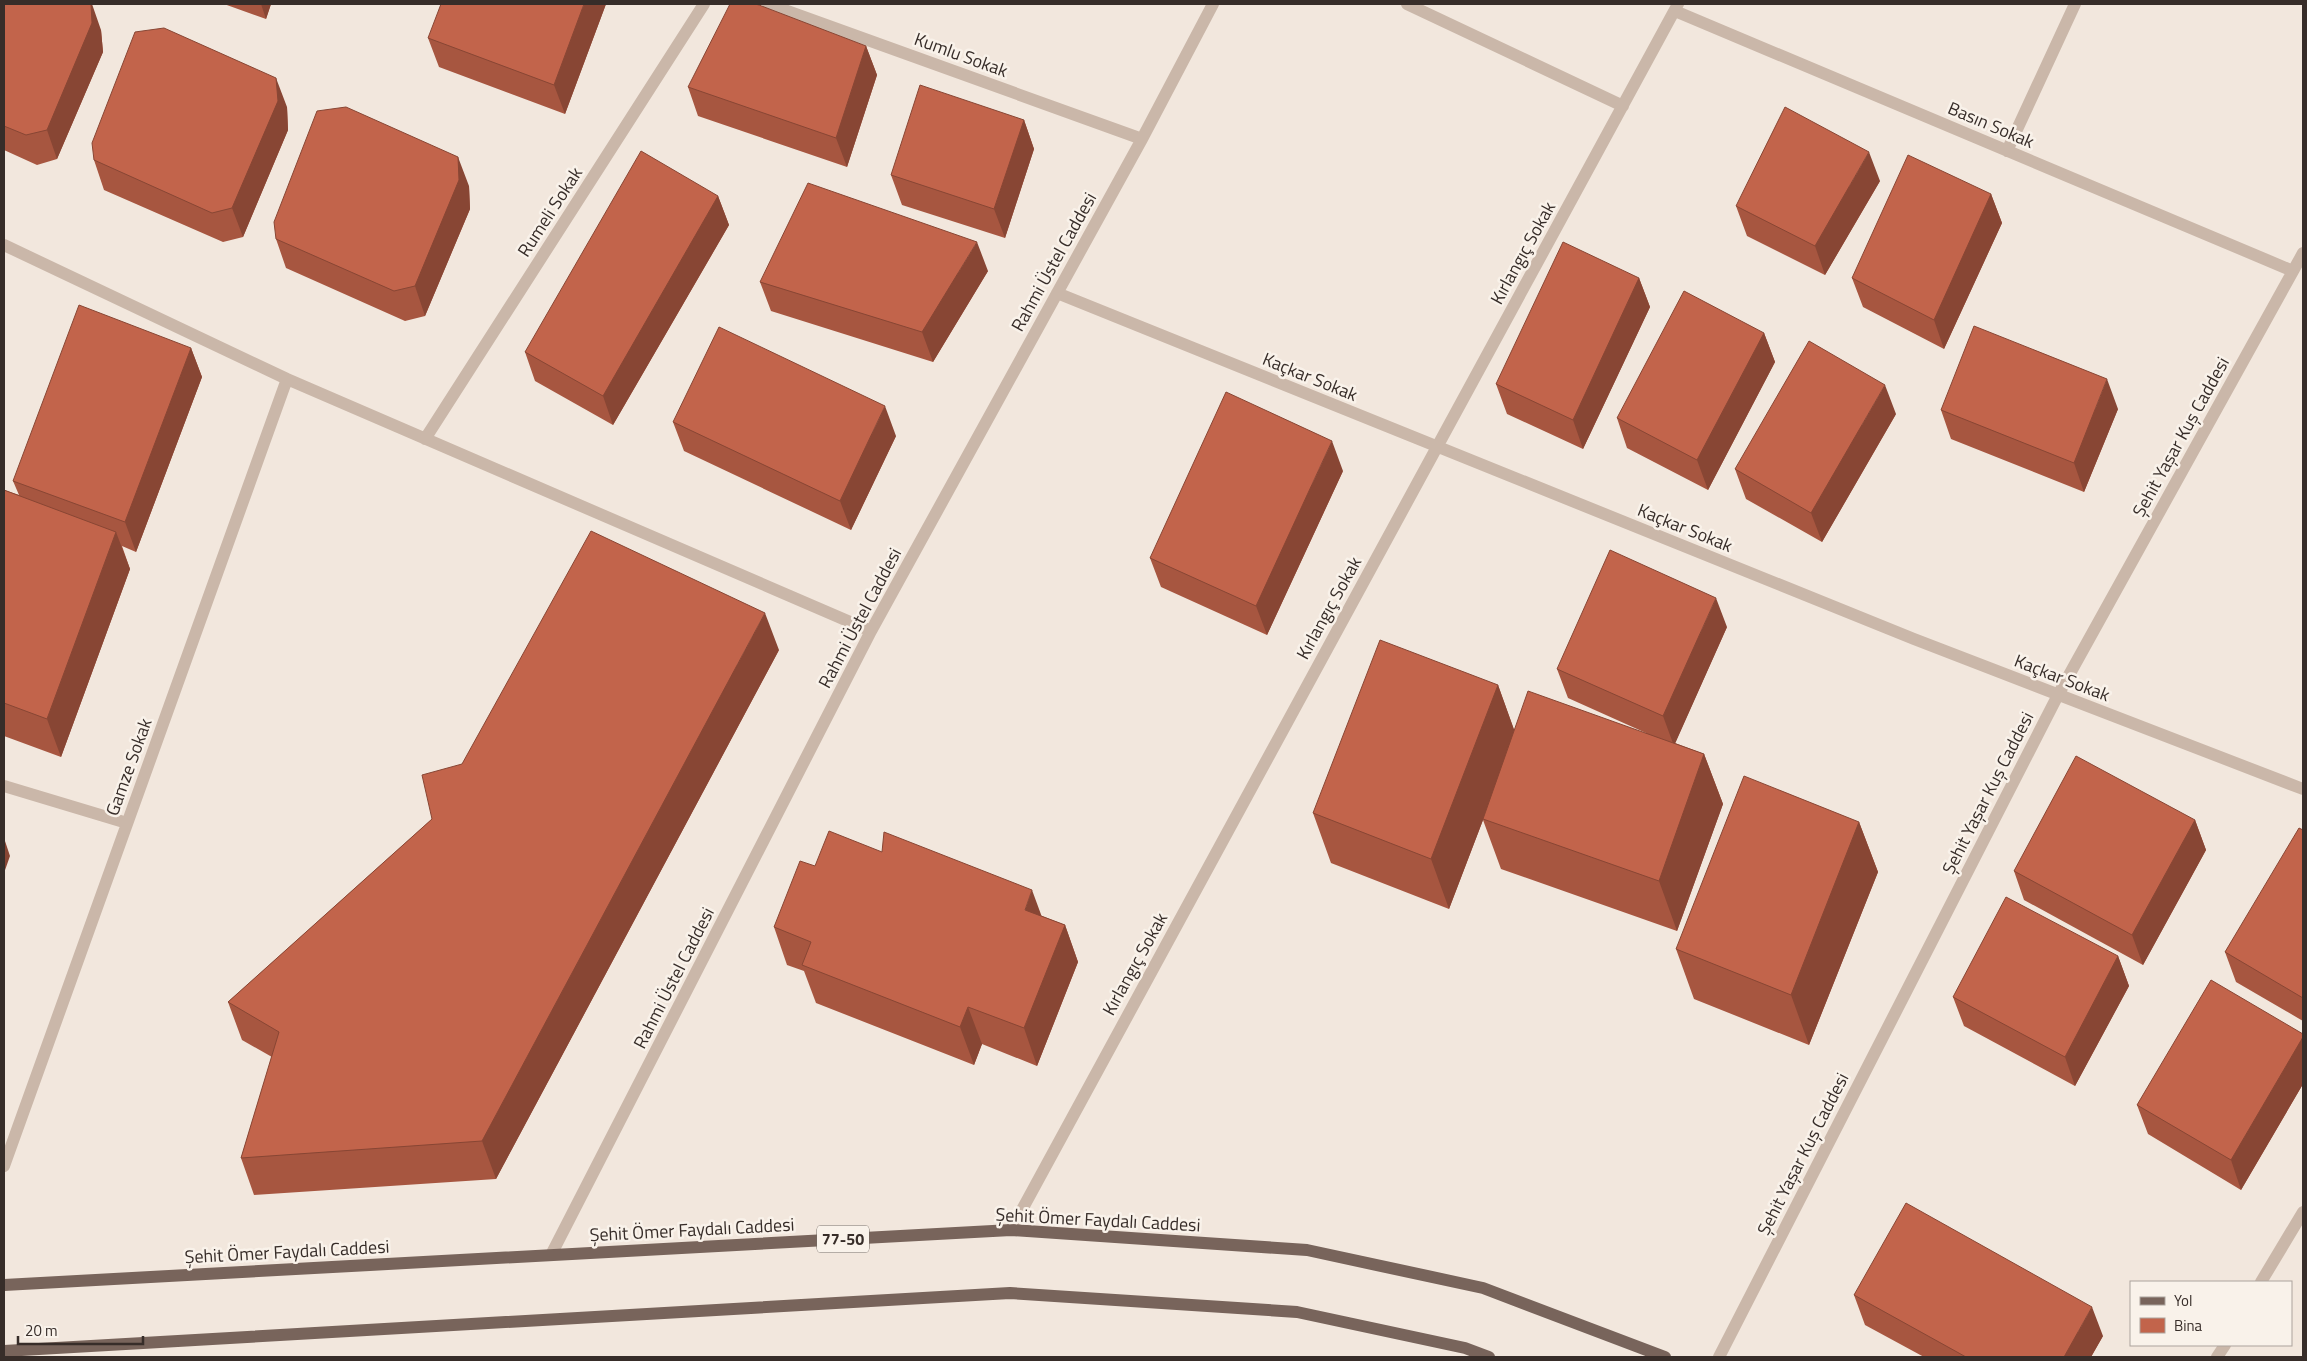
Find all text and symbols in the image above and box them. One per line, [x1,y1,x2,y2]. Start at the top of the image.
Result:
street label: Kumlu Sokak [911,25,1012,84]
street label: Basın Sokak [1944,94,2039,155]
street label: Rumeli Sokak [510,161,589,262]
street label: Rahmi Üstel Caddesi [1004,187,1103,336]
street label: Kırlangıç Sokak [1483,196,1562,309]
street label: Kaçkar Sokak [1259,345,1362,408]
street label: Şehit Yaşar Kuş Caddesi [2125,352,2236,522]
street label: Kaçkar Sokak [1634,496,1737,559]
street label: Rahmi Üstel Caddesi [811,543,908,693]
street label: Kırlangıç Sokak [1289,551,1368,664]
street label: Kaçkar Sokak [2010,647,2114,708]
street label: Şehit Yaşar Kuş Caddesi [1935,707,2040,879]
street label: Gamze Sokak [98,714,159,819]
street label: Rahmi Üstel Caddesi [626,902,721,1053]
street label: Kırlangıç Sokak [1095,907,1174,1020]
street label: Şehit Yaşar Kuş Caddesi [1750,1068,1855,1240]
street label: Şehit Ömer Faydalı Caddesi [995,1201,1201,1238]
street label: Şehit Ömer Faydalı Caddesi [589,1211,795,1248]
road number: 77-50 [817,1226,869,1252]
street label: Şehit Ömer Faydalı Caddesi [184,1233,390,1270]
legend [2130,1281,2292,1346]
text: Yol [2174,1289,2192,1312]
scale bar [18,1314,142,1346]
text: Bina [2174,1314,2203,1337]
text: 20 m [25,1319,58,1342]

